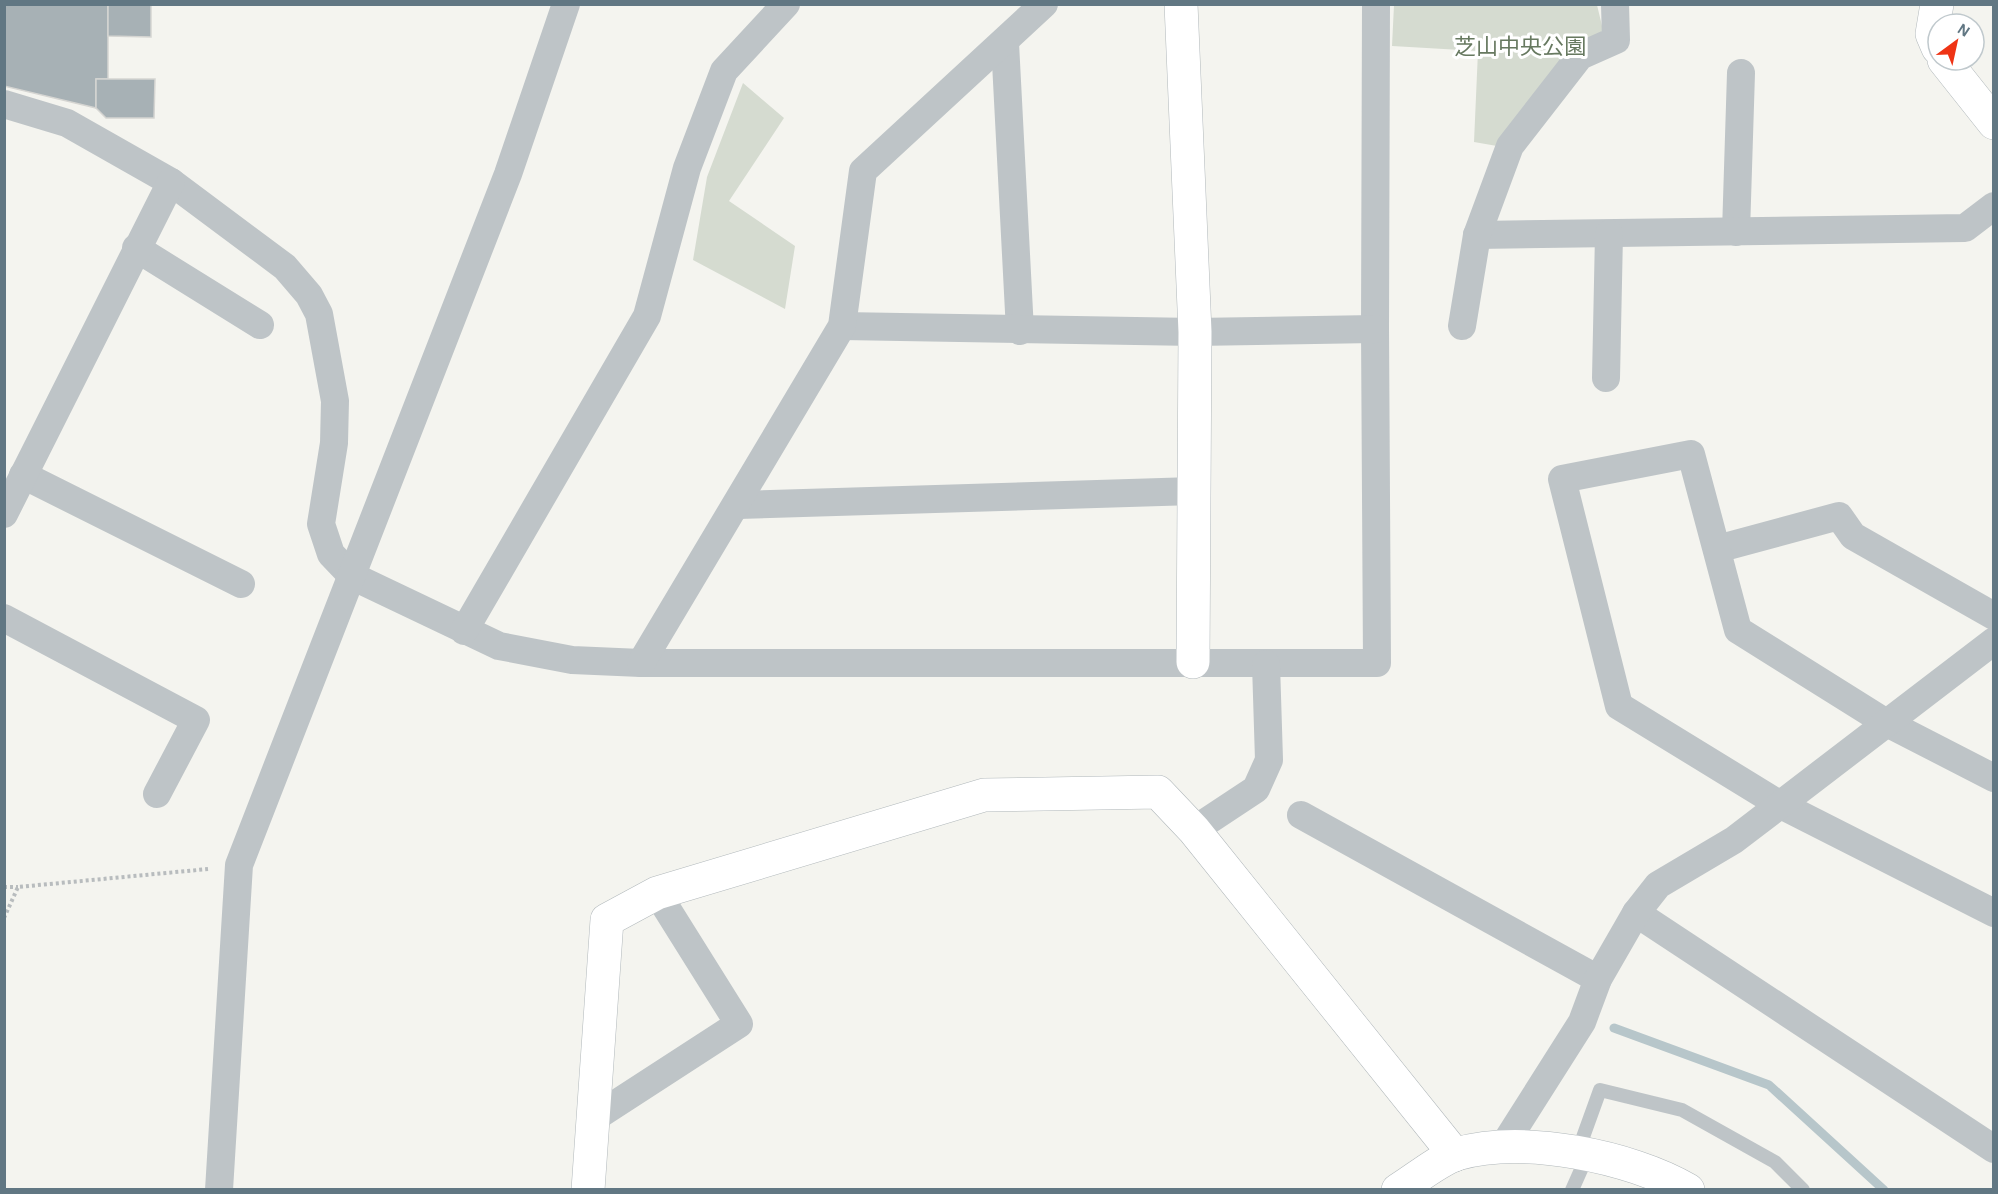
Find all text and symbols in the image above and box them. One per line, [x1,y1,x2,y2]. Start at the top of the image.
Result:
north arrow [1926,12,1986,72]
text: N [1955,21,1973,40]
park label: 芝山中央公園 [1454,35,1586,58]

